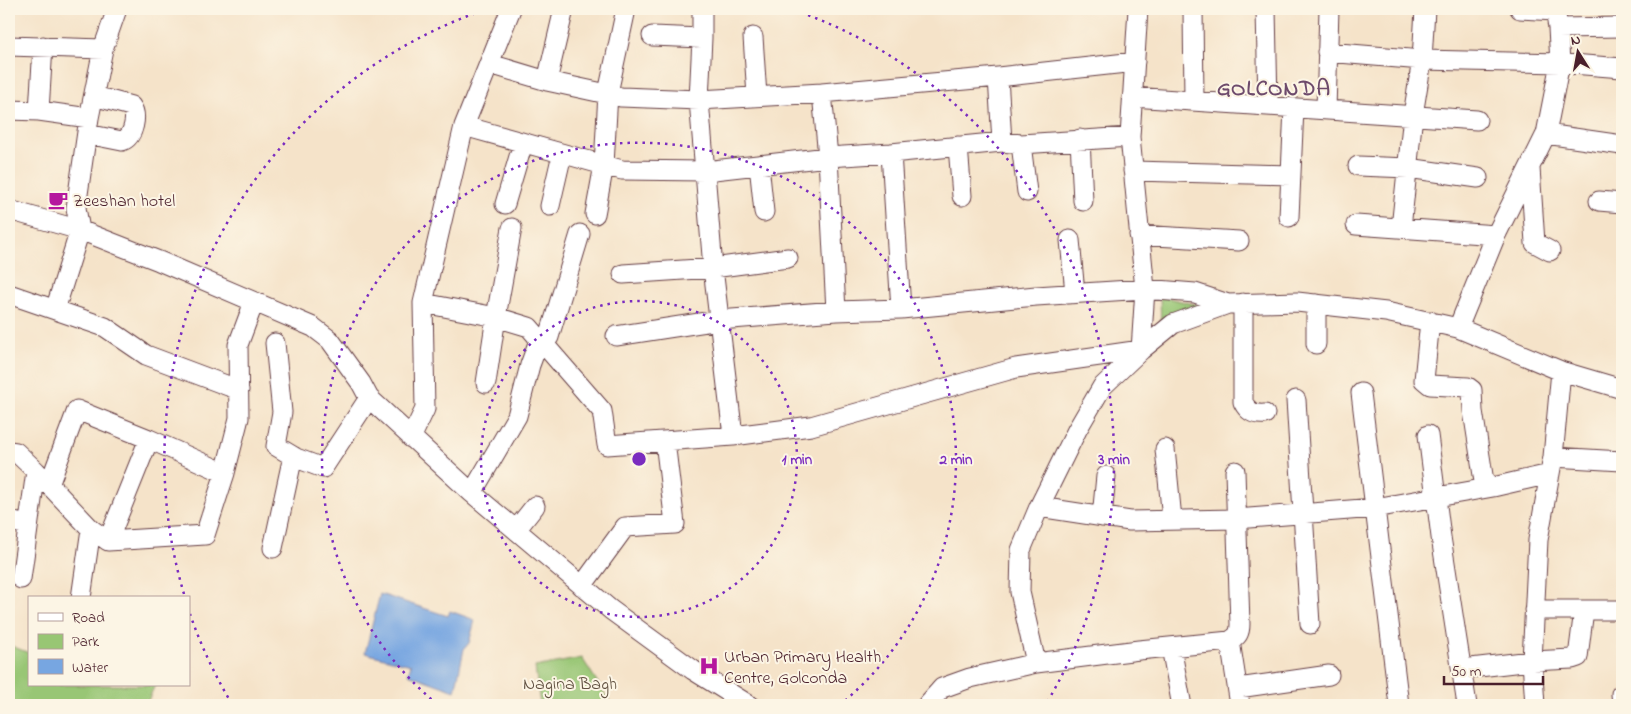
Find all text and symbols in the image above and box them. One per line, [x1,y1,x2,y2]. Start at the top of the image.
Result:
north arrow [1554,28,1604,78]
text: N [1569,30,1582,52]
district label: GOLCONDA [1217,74,1331,106]
cafe icon: Zeeshan hotel [47,189,69,211]
place label: Zeeshan hotel [73,189,175,215]
text: 1 min [782,449,813,471]
text: 2 min [939,449,973,471]
text: 3 min [1097,449,1130,471]
centre of rings [630,450,648,468]
legend [28,596,190,686]
text: Road [72,607,105,629]
text: Park [72,631,100,653]
place label: Urban Primary Health Centre, Golconda [724,645,881,692]
scale bar [1444,654,1542,686]
hospital icon: Urban Primary Health Centre, Golconda [698,655,720,677]
text: Water [72,657,108,679]
text: 50 m [1451,661,1482,683]
park label: Nagina Bagh [523,672,617,699]

